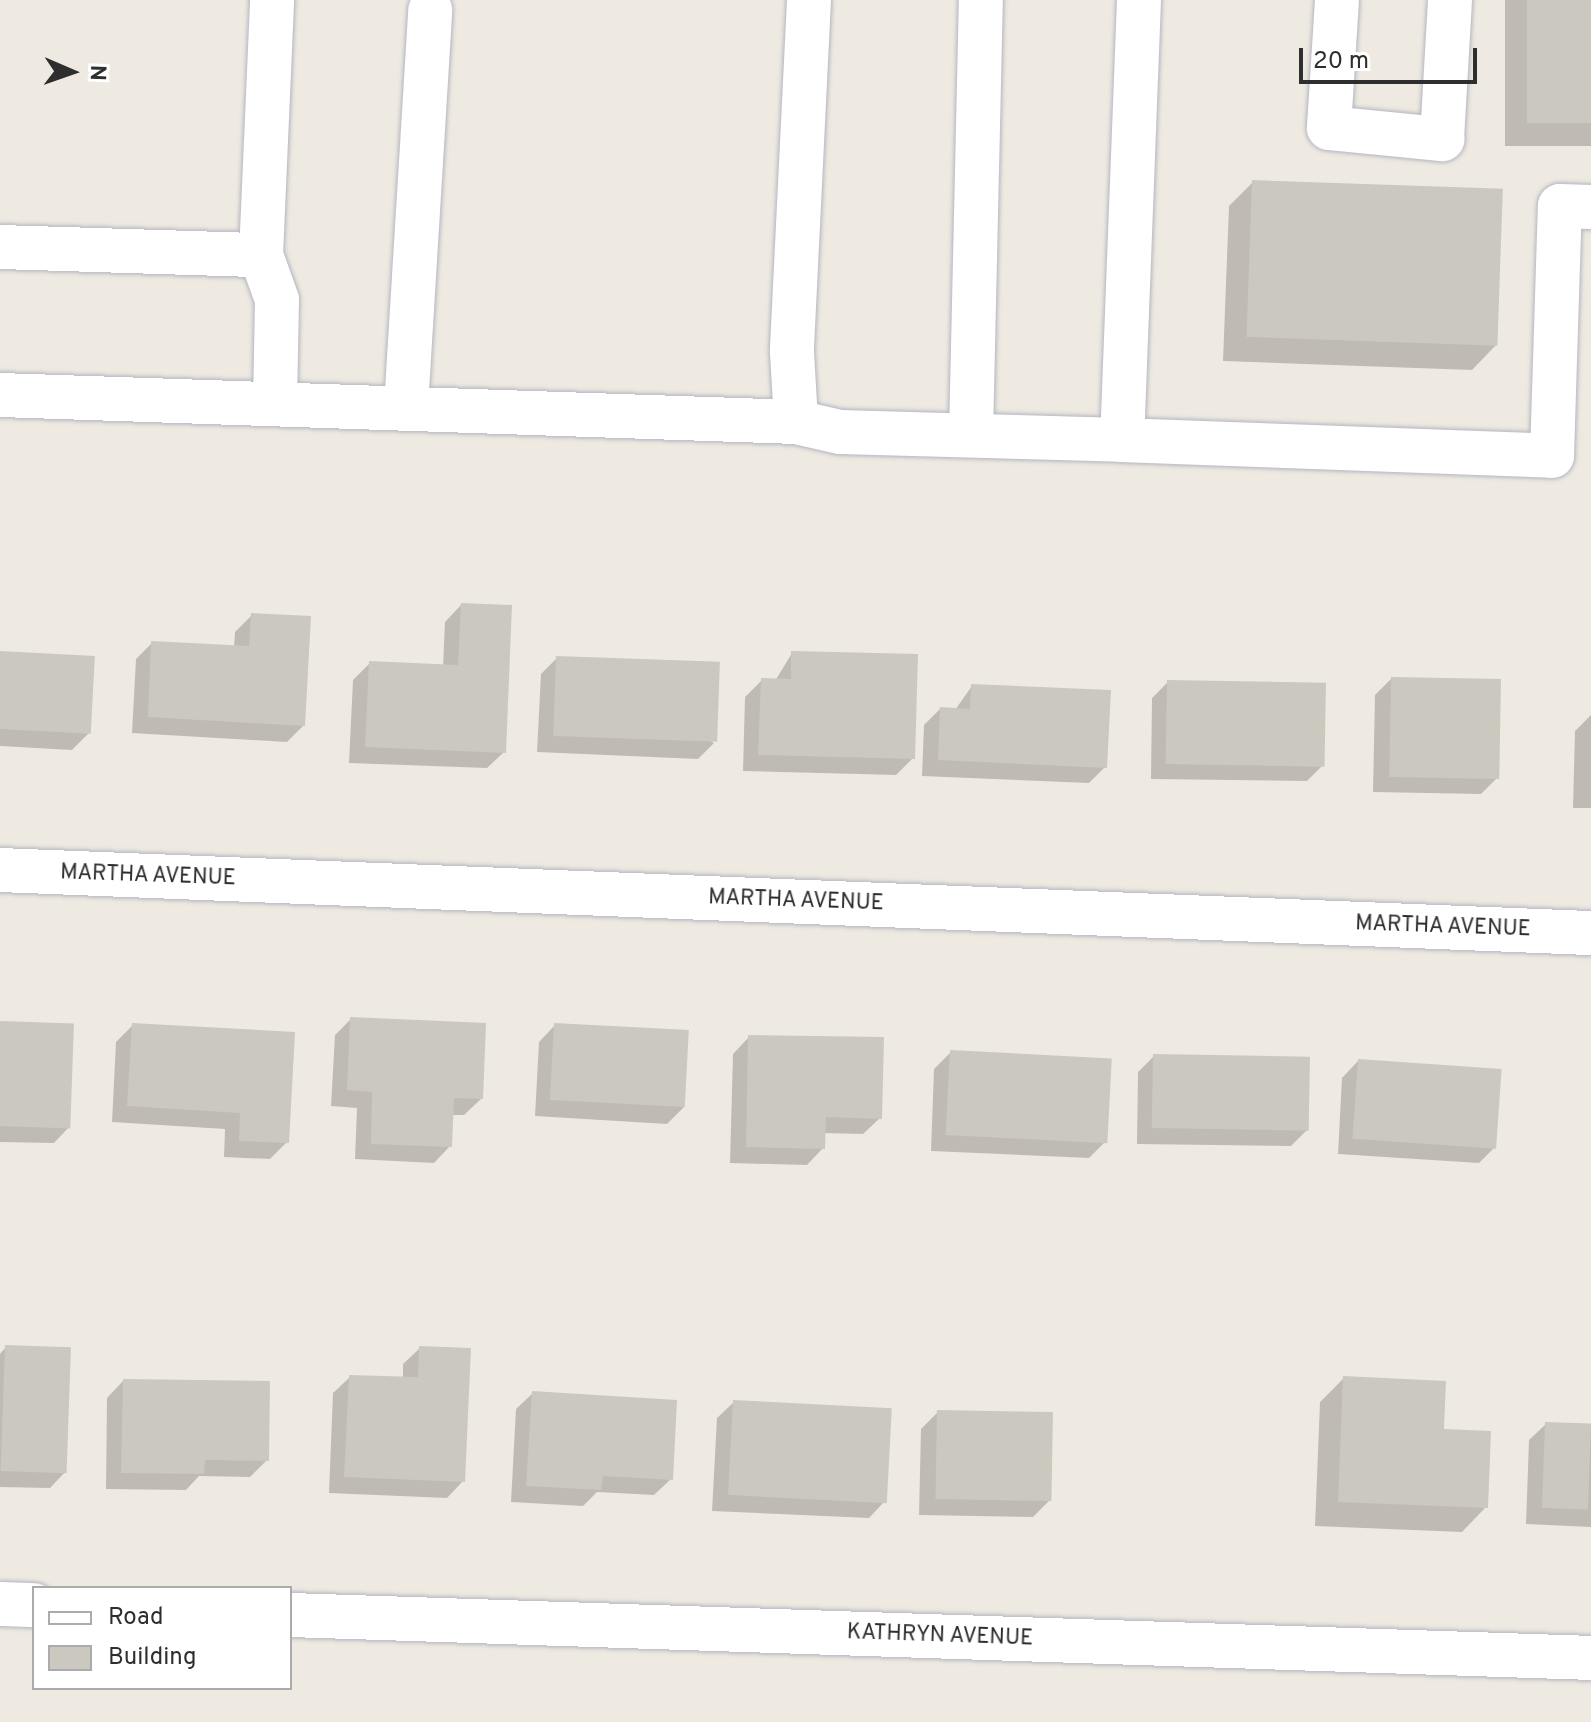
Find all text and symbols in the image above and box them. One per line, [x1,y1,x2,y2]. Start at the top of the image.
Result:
north arrow [32,32,112,112]
scale bar [1303,32,1481,82]
text: 20 m [1313,47,1369,77]
text: N [83,64,110,81]
street label: MARTHA AVENUE [59,860,237,892]
street label: MARTHA AVENUE [707,885,885,917]
street label: MARTHA AVENUE [1354,911,1532,943]
legend [32,1586,292,1690]
text: Road [108,1603,164,1633]
street label: KATHRYN AVENUE [846,1620,1034,1652]
text: Building [108,1643,197,1673]

